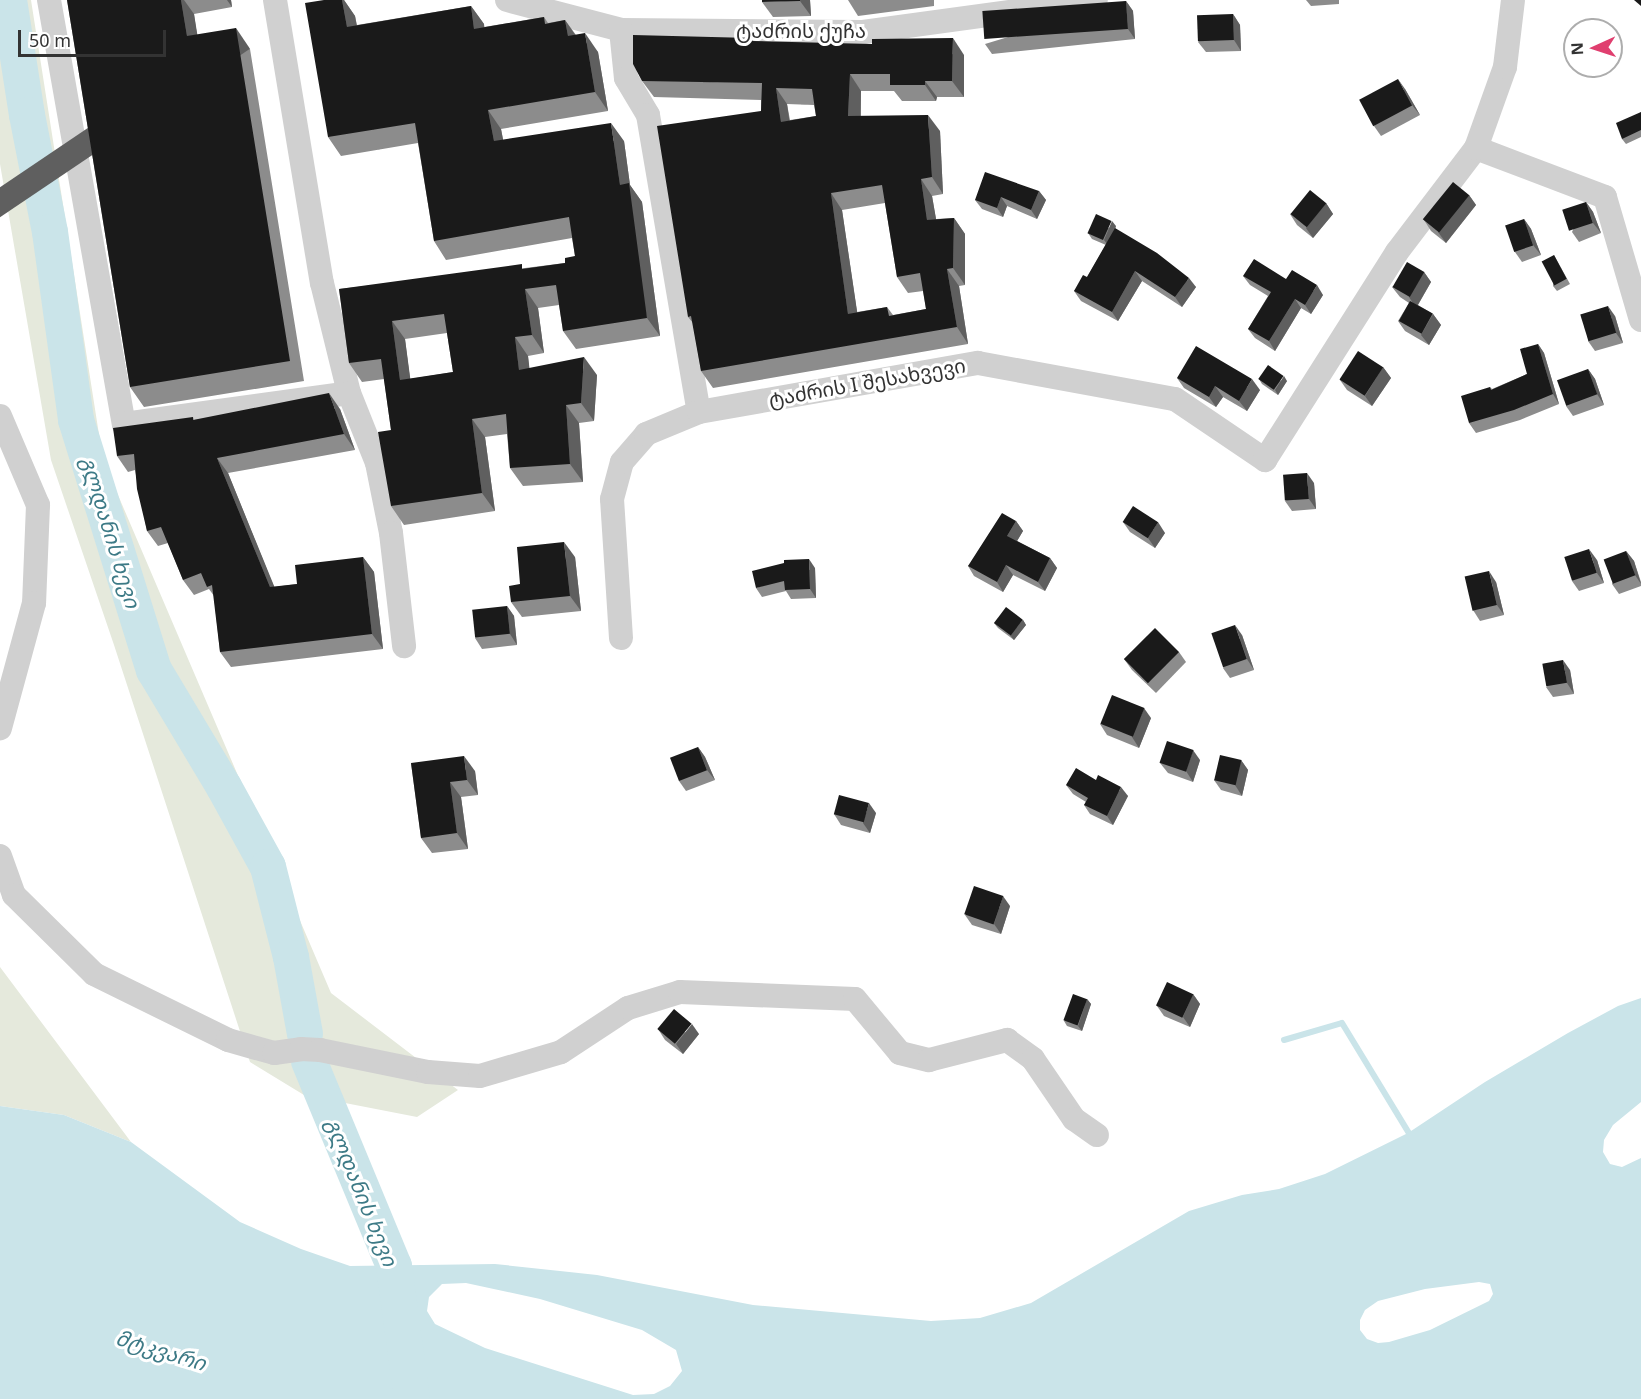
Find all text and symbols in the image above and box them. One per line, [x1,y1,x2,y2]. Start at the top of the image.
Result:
scale bar [21,18,170,56]
street label: ტაძრის ქუჩა [736,18,866,42]
north arrow [1563,18,1623,78]
text: 50 m [29,28,71,52]
text: N [1566,42,1588,56]
street label: ტაძრის I შესახვევი [767,353,967,411]
water label: გლდანის ხევი [76,453,146,611]
water label: გლდანის ხევი [321,1115,403,1269]
water label: მტკვარი [113,1324,209,1376]

